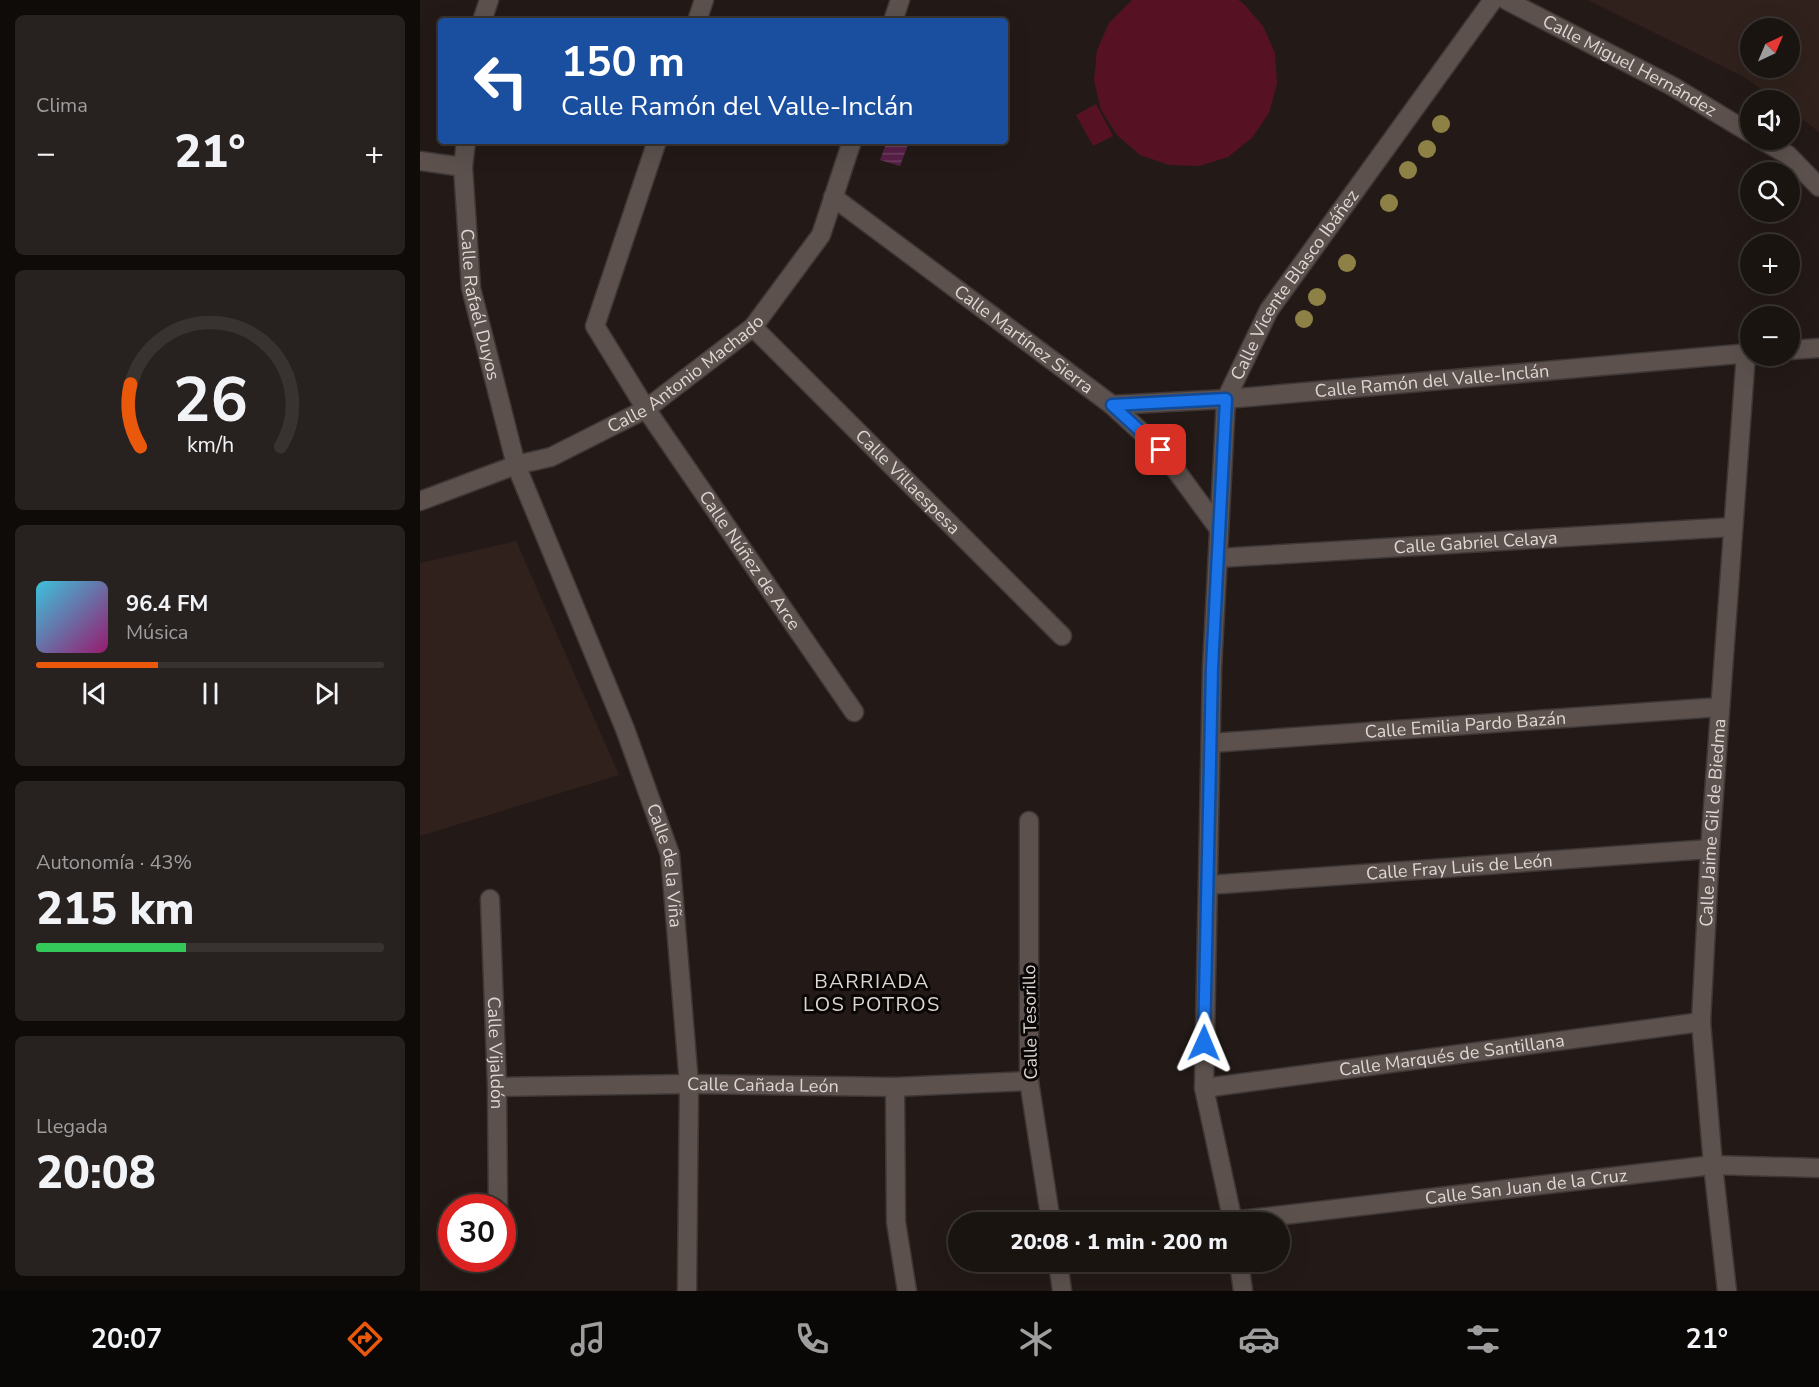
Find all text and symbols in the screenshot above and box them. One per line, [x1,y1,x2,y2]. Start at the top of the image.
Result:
street label: Calle Miguel Hernández [1539,9,1721,122]
north arrow [1740,18,1800,78]
map controls [1740,18,1800,366]
text: 150 m [561,34,685,91]
icon: left [462,42,540,120]
text: Calle Ramón del Valle-Inclán [561,88,914,125]
button: sound [1740,90,1800,150]
text: Clima [36,92,88,119]
text: 21° [174,122,246,183]
text: − [36,131,56,176]
text: + [364,131,384,176]
button: search [1740,162,1800,222]
street label: Calle Vicente Blasco Ibáñez [1225,185,1364,384]
street label: Calle Rafaél Duyos [455,228,506,383]
button: + [1740,234,1800,294]
street label: Calle Martínez Sierra [949,279,1099,399]
button: − [1740,306,1800,366]
street label: Calle Antonio Machado [603,311,770,439]
text: 26 [173,358,247,443]
street label: Calle Ramón del Valle-Inclán [1314,359,1550,403]
street label: Calle Villaespesa [850,424,966,540]
pin [1135,424,1186,475]
text: km/h [186,431,234,461]
icon: arrive [1144,433,1177,466]
street label: Calle Núñez de Arce [693,486,806,635]
street label: Calle Gabriel Celaya [1393,526,1558,559]
text: 96.4 FM [126,589,208,619]
text: Música [126,619,188,646]
icon: previous [78,677,111,710]
icon: pause [194,677,227,710]
icon: next [310,677,343,710]
street label: Calle Emilia Pardo Bazán [1364,706,1567,744]
street label: Calle Jaime Gil de Biedma [1694,718,1731,927]
street label: Calle de la Viña [641,800,688,929]
street label: Calle Fray Luis de León [1365,848,1553,886]
text: Autonomía · 43% [36,849,192,876]
text: 215 km [36,879,195,940]
street label: Calle Tesorillo [1017,964,1043,1080]
district label: BARRIADA LOS POTROS [803,968,941,1018]
street label: Calle Vijaldón [482,996,509,1109]
position arrow [1172,1011,1236,1075]
street label: Calle Marqués de Santillana [1338,1028,1566,1082]
street label: Calle Cañada León [687,1072,839,1098]
text: Llegada [36,1113,108,1140]
text: 20:08 [36,1143,156,1204]
street label: Calle San Juan de la Cruz [1424,1163,1628,1210]
speed limit sign: 30 [438,1194,516,1272]
text: 20:08 · 1 min · 200 m [1010,1227,1228,1257]
icon: directions [344,1318,386,1360]
icon: music [567,1318,609,1360]
icon: phone [791,1318,833,1360]
icon: climate [1015,1318,1057,1360]
icon: car [1238,1318,1280,1360]
icon: filters [1462,1318,1504,1360]
text: 20:07 [91,1321,162,1358]
text: 21° [1685,1321,1728,1358]

